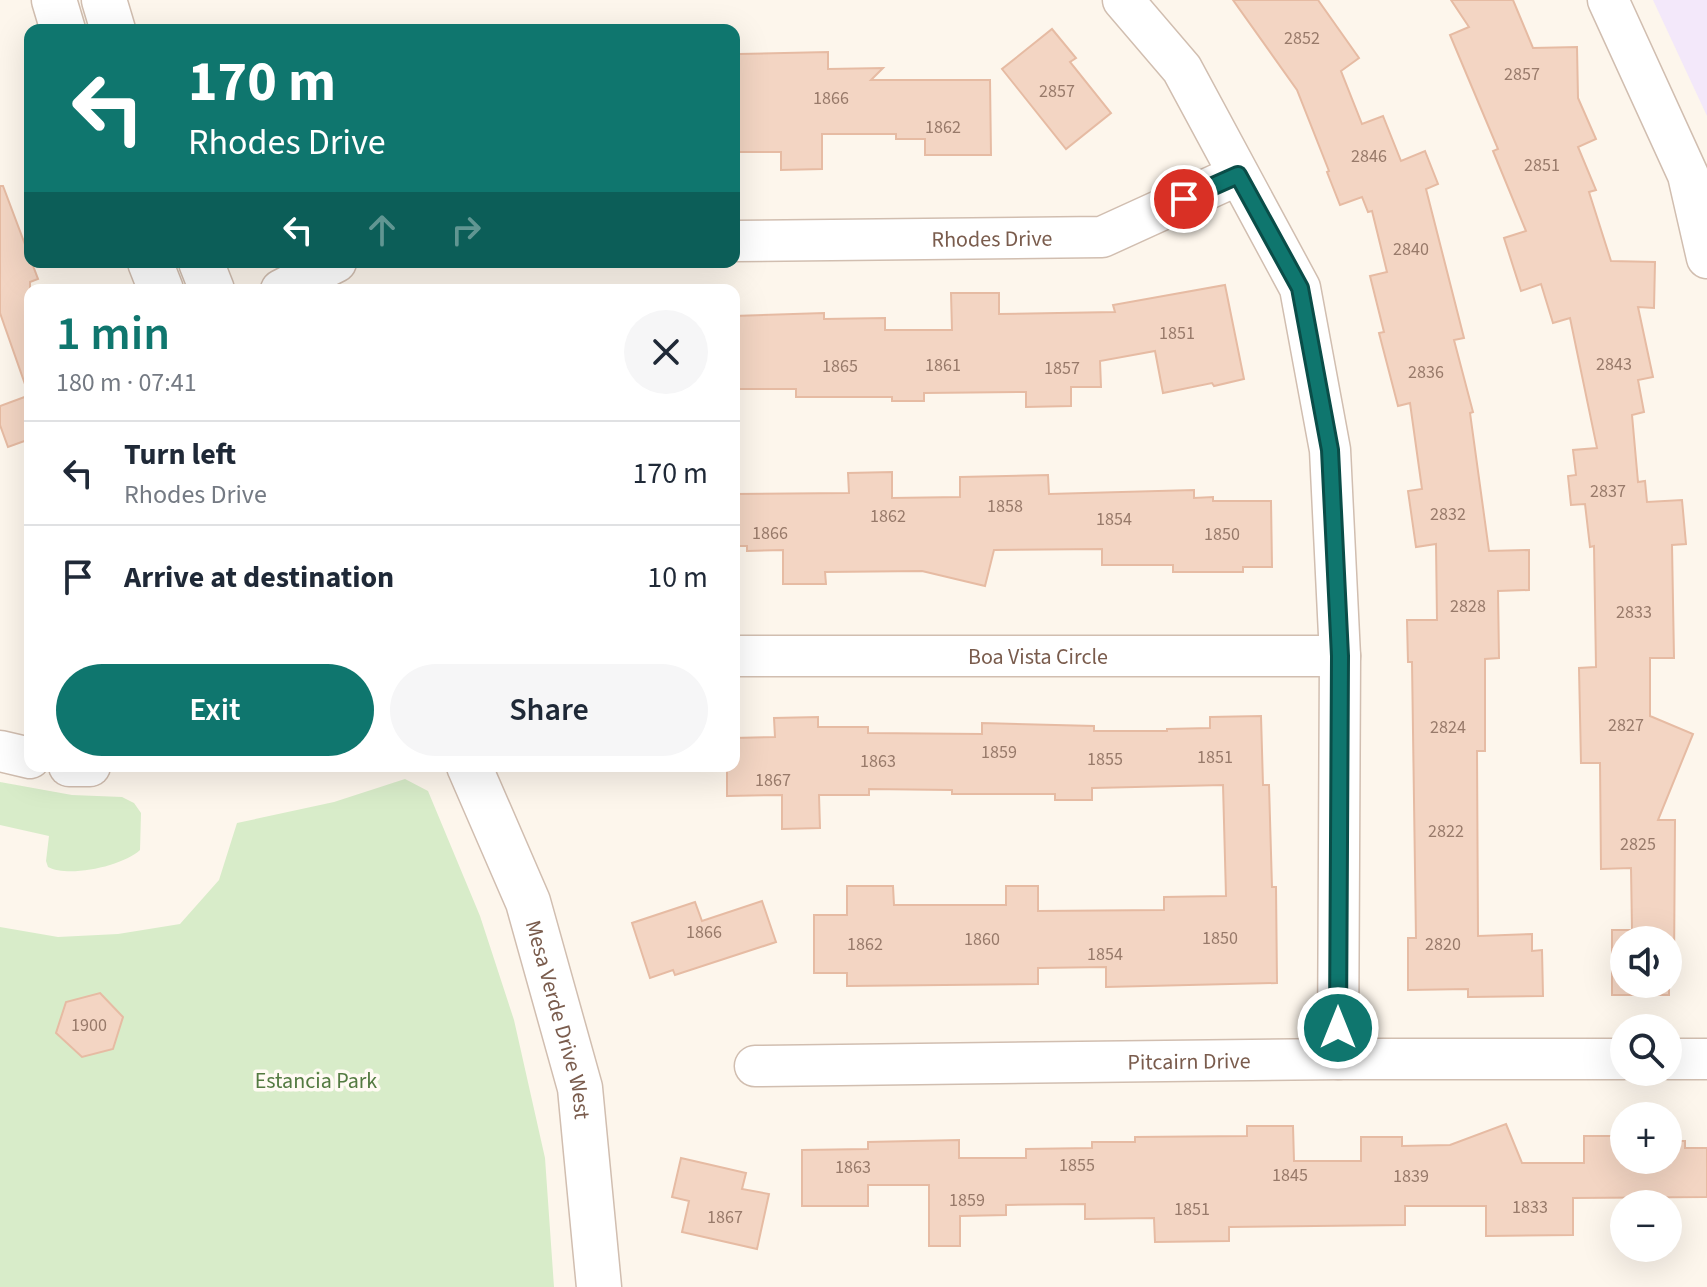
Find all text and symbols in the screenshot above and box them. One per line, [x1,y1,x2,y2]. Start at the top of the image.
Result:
house number: 2852 [1284,26,1320,51]
text: 170 m [188,43,336,122]
icon: left [56,56,160,160]
house number: 2857 [1504,62,1540,87]
house number: 2857 [1039,79,1075,104]
house number: 1866 [813,86,849,111]
house number: 1862 [925,115,961,140]
text: Rhodes Drive [188,117,386,168]
house number: 2846 [1351,144,1387,169]
house number: 2851 [1524,153,1560,178]
pin [1150,165,1218,233]
icon: arrive [1162,177,1206,221]
icon: left [276,208,320,252]
icon: ahead [360,208,404,252]
icon: right [444,208,488,252]
street label: Rhodes Drive [931,223,1053,256]
house number: 2840 [1393,237,1429,262]
text: 1 min [56,300,170,368]
button: close [624,310,708,394]
house number: 1851 [1159,321,1195,346]
house number: 2843 [1596,352,1632,377]
house number: 1861 [925,353,961,378]
house number: 1865 [822,354,858,379]
house number: 1857 [1044,356,1080,381]
house number: 2836 [1408,360,1444,385]
text: 180 m · 07:41 [56,364,197,401]
text: Turn left [124,433,236,476]
icon: left [56,451,100,495]
text: 170 m [632,452,708,495]
text: Rhodes Drive [124,476,267,513]
house number: 2837 [1590,479,1626,504]
house number: 1858 [987,494,1023,519]
house number: 2832 [1430,502,1466,527]
house number: 1862 [870,504,906,529]
house number: 1854 [1096,507,1132,532]
house number: 1866 [752,521,788,546]
house number: 1850 [1204,522,1240,547]
icon: arrive [56,555,100,599]
text: Arrive at destination [124,556,394,599]
text: 10 m [647,556,708,599]
house number: 2828 [1450,594,1486,619]
house number: 2833 [1616,600,1652,625]
street label: Boa Vista Circle [968,641,1108,673]
button: Exit [56,664,374,756]
button: Share [390,664,708,756]
house number: 2827 [1608,713,1644,738]
house number: 2824 [1430,715,1466,740]
house number: 1859 [981,740,1017,765]
house number: 1851 [1197,745,1233,770]
house number: 1855 [1087,747,1123,772]
house number: 1863 [860,749,896,774]
house number: 1867 [755,768,791,793]
house number: 2822 [1428,819,1464,844]
house number: 2825 [1620,832,1656,857]
street label: Mesa Verde Drive West [517,916,598,1121]
house number: 1866 [686,920,722,945]
house number: 1850 [1202,926,1238,951]
map controls [1610,926,1682,1262]
button: sound [1610,926,1682,998]
house number: 1860 [964,927,1000,952]
house number: 1862 [847,932,883,957]
house number: 2820 [1425,932,1461,957]
house number: 1854 [1087,942,1123,967]
position arrow [1296,986,1380,1070]
house number: 1900 [71,1013,107,1038]
button: search [1610,1014,1682,1086]
street label: Pitcairn Drive [1127,1045,1251,1079]
park label: Estancia Park [255,1065,377,1097]
button: + [1610,1102,1682,1174]
house number: 1855 [1059,1153,1095,1178]
house number: 1863 [835,1155,871,1180]
house number: 1845 [1272,1163,1308,1188]
house number: 1839 [1393,1164,1429,1189]
house number: 1859 [949,1188,985,1213]
button: − [1610,1190,1682,1262]
house number: 1833 [1512,1195,1548,1220]
house number: 1851 [1174,1197,1210,1222]
house number: 1867 [707,1205,743,1230]

